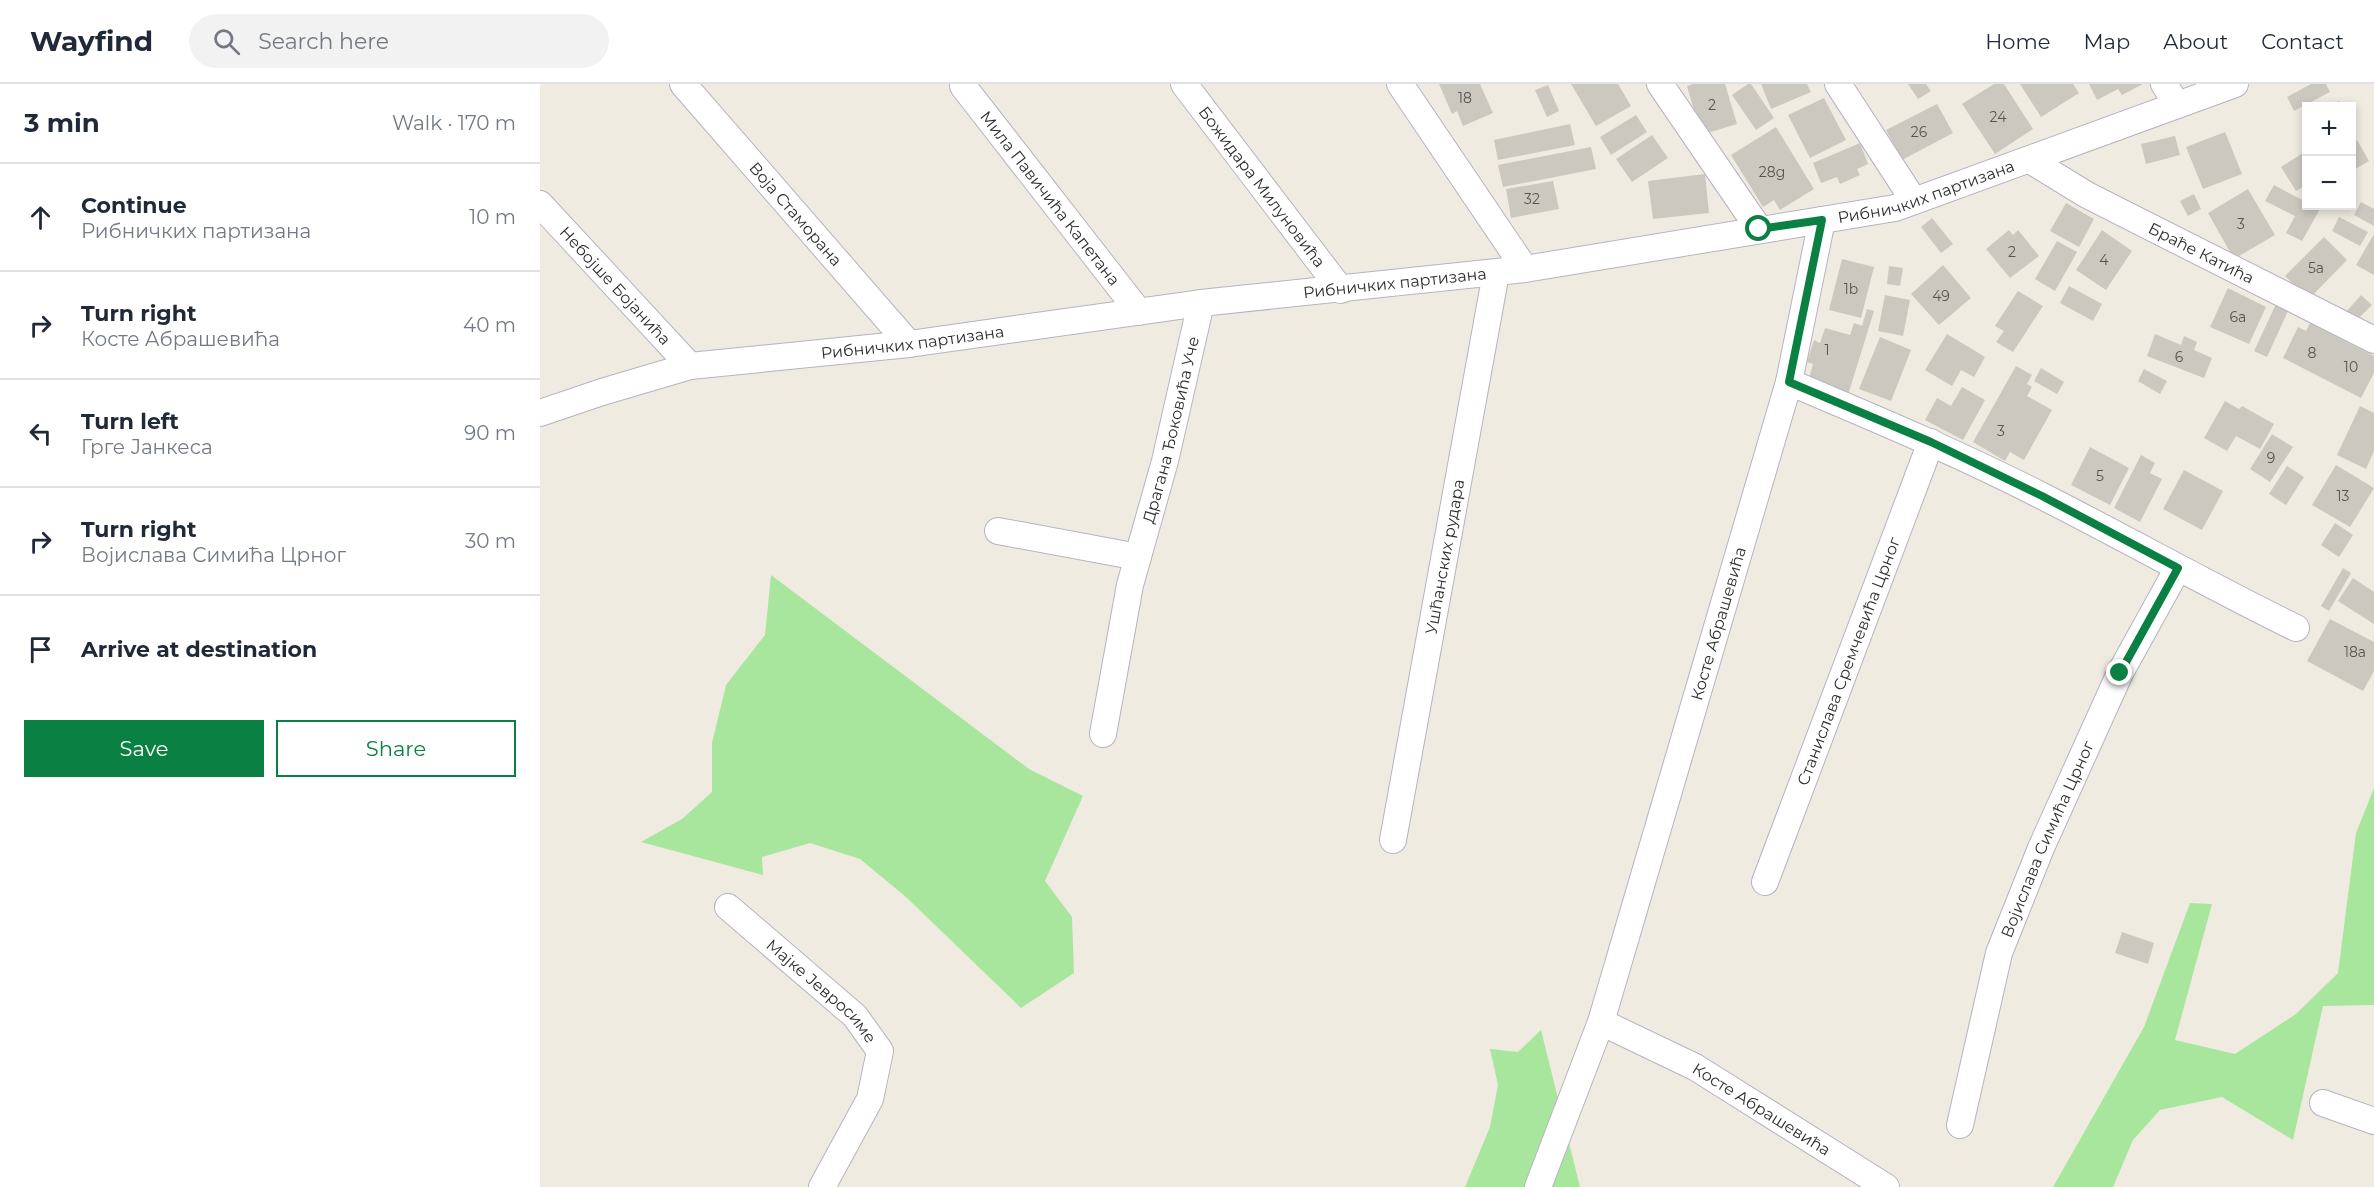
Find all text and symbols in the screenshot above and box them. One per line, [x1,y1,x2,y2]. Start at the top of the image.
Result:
search box [189,14,609,68]
text: Wayfind [30,24,153,58]
icon: search [210,25,243,58]
text: Search here [258,28,389,55]
text: Home [1985,29,2050,54]
text: Map [2083,29,2130,54]
text: About [2163,29,2228,54]
text: Contact [2261,29,2344,54]
house number: 18 [1458,89,1472,107]
house number: 2 [1708,96,1716,114]
map controls [2302,102,2356,210]
button: + [2302,102,2356,156]
street label: Божидара Милуновића [1194,103,1329,271]
text: 3 min [24,107,100,139]
street label: Мила Павичића Капетана [976,107,1124,289]
house number: 24 [1990,108,2007,126]
text: Walk · 170 m [392,111,516,135]
house number: 26 [1911,123,1928,141]
street label: Рибничких партизана [1836,156,2017,227]
button: − [2302,156,2356,210]
street label: Воја Стаморана [745,158,846,270]
house number: 28g [1759,163,1785,181]
house number: 32 [1524,190,1540,208]
text: Continue [81,192,187,219]
icon: ahead [24,201,57,234]
text: 10 m [469,205,516,229]
route start [1745,215,1771,241]
house number: 3 [2237,215,2245,233]
text: Рибничких партизана [81,219,311,243]
street label: Браће Катића [2145,219,2257,288]
street label: Небојше Бојанића [556,223,674,349]
house number: 2 [2008,243,2016,261]
house number: 4 [2099,251,2109,269]
house number: 5a [2308,259,2324,277]
street label: Рибничких партизана [1302,264,1487,302]
house number: 1b [1844,280,1858,298]
house number: 49 [1932,287,1950,305]
text: Turn right [81,300,196,327]
house number: 6a [2230,308,2246,326]
icon: right [24,309,57,342]
text: 40 m [463,313,516,337]
street label: Рибничких партизана [820,322,1005,363]
text: Косте Абрашевића [81,327,280,351]
street label: Драгана Ђоковића Уче [1139,335,1203,525]
house number: 1 [1824,341,1830,359]
house number: 8 [2308,344,2317,362]
house number: 6 [2175,348,2184,366]
house number: 10 [2344,358,2358,376]
text: Turn left [81,408,179,435]
icon: left [24,417,57,450]
text: 90 m [464,421,516,445]
house number: 3 [1997,422,2005,440]
text: Грге Јанкеса [81,435,213,459]
house number: 9 [2267,449,2275,467]
house number: 5 [2096,467,2104,485]
street label: Ушћанских рудара [1422,478,1468,636]
house number: 13 [2337,487,2350,505]
text: Turn right [81,516,196,543]
icon: right [24,525,57,558]
text: 30 m [465,529,516,553]
street label: Станислава Сремчевића Црног [1793,534,1904,788]
text: Војислава Симића Црног [81,543,346,567]
street label: Косте Абрашевића [1687,545,1750,703]
icon: arrive [24,633,57,666]
text: Arrive at destination [81,636,317,663]
house number: 18a [2344,643,2366,661]
route end [2106,659,2132,685]
button: Save [24,720,264,777]
button: Share [276,720,516,777]
street label: Војислава Симића Црног [1997,738,2098,940]
street label: Мајке Јевросиме [762,935,880,1047]
street label: Косте Абрашевића [1689,1059,1834,1160]

